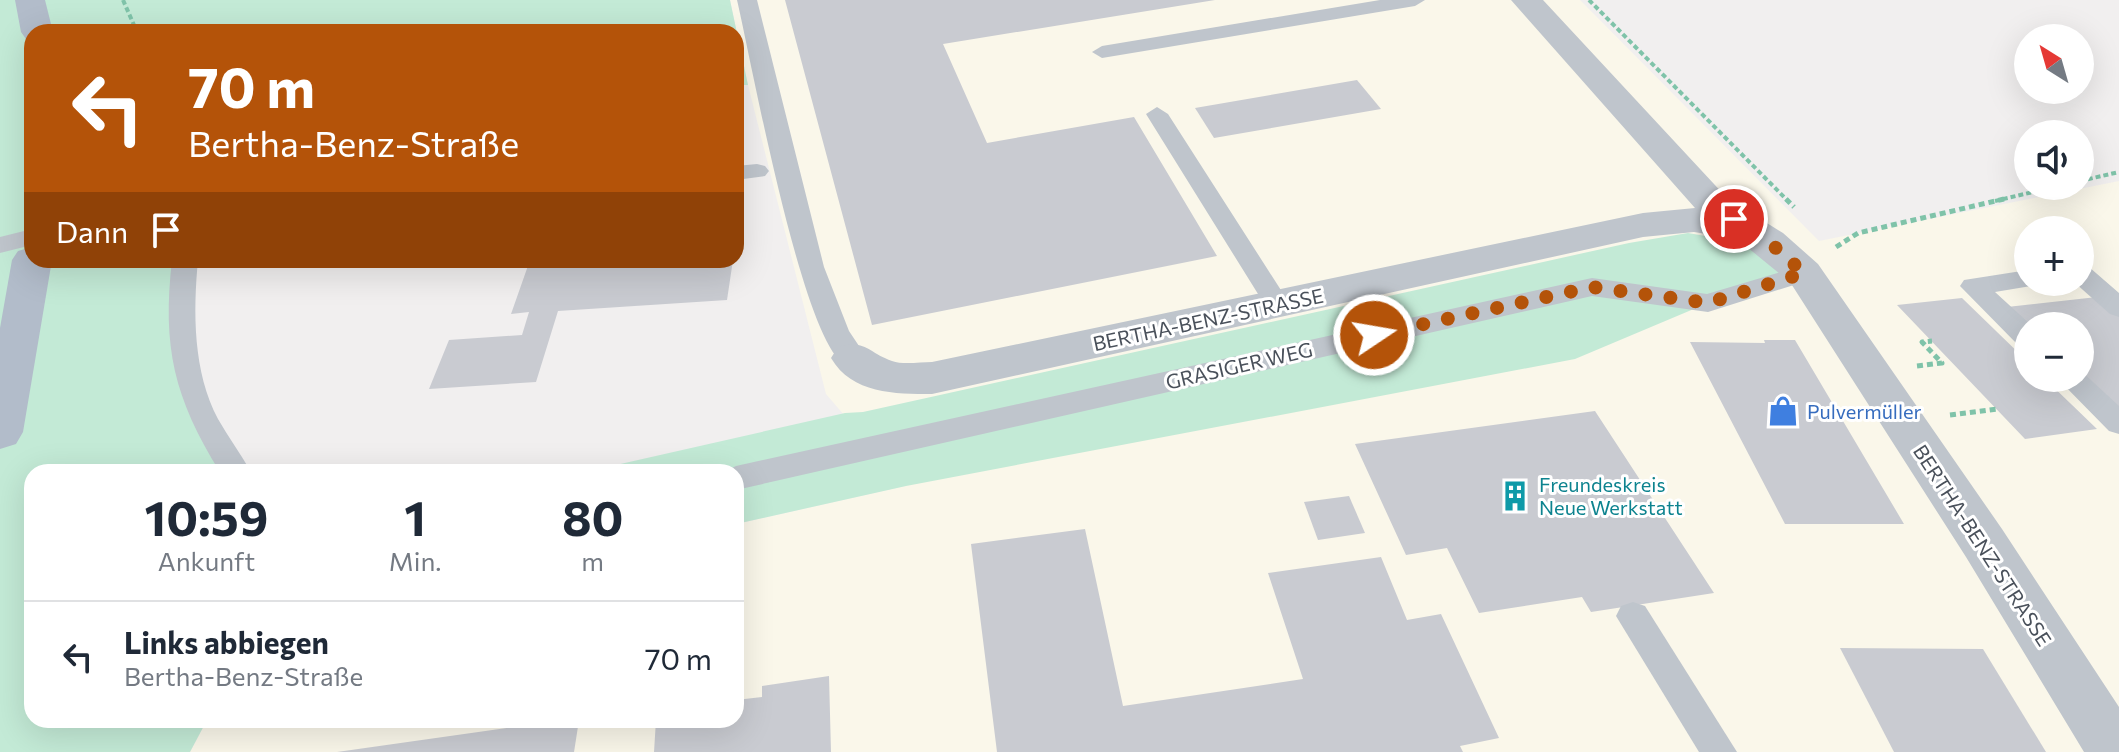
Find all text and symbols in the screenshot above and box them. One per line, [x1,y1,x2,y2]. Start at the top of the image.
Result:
north arrow [2014,24,2094,104]
map controls [2014,24,2094,392]
text: 70 m [188,51,315,120]
icon: left [56,56,160,160]
text: Bertha-Benz-Straße [188,120,519,164]
button: sound [2014,120,2094,200]
pin [1700,185,1768,253]
icon: arrive [1712,197,1756,241]
icon: arrive [144,208,188,252]
text: Dann [56,212,128,249]
button: + [2014,216,2094,296]
street label: BERTHA-BENZ-STRASSE [1091,283,1325,355]
position arrow [1332,293,1416,377]
button: − [2014,312,2094,392]
street label: GRASIGER WEG [1163,336,1315,394]
shop icon: Pulvermüller [1766,394,1800,428]
place label: Pulvermüller [1807,399,1922,423]
street label: BERTHA-BENZ-STRASSE [1909,440,2057,650]
place label: Freundeskreis Neue Werkstatt [1539,472,1683,519]
building icon: Freundeskreis Neue Werkstatt [1498,479,1532,513]
text: 10:59 [144,487,268,546]
text: 1 [404,487,426,546]
text: 80 [562,487,624,546]
text: Ankunft [158,545,255,576]
text: Min. [389,545,441,576]
text: m [581,545,604,576]
text: Links abbiegen [124,623,329,660]
icon: left [56,635,100,679]
text: 70 m [645,639,712,676]
text: Bertha-Benz-Straße [124,660,363,691]

